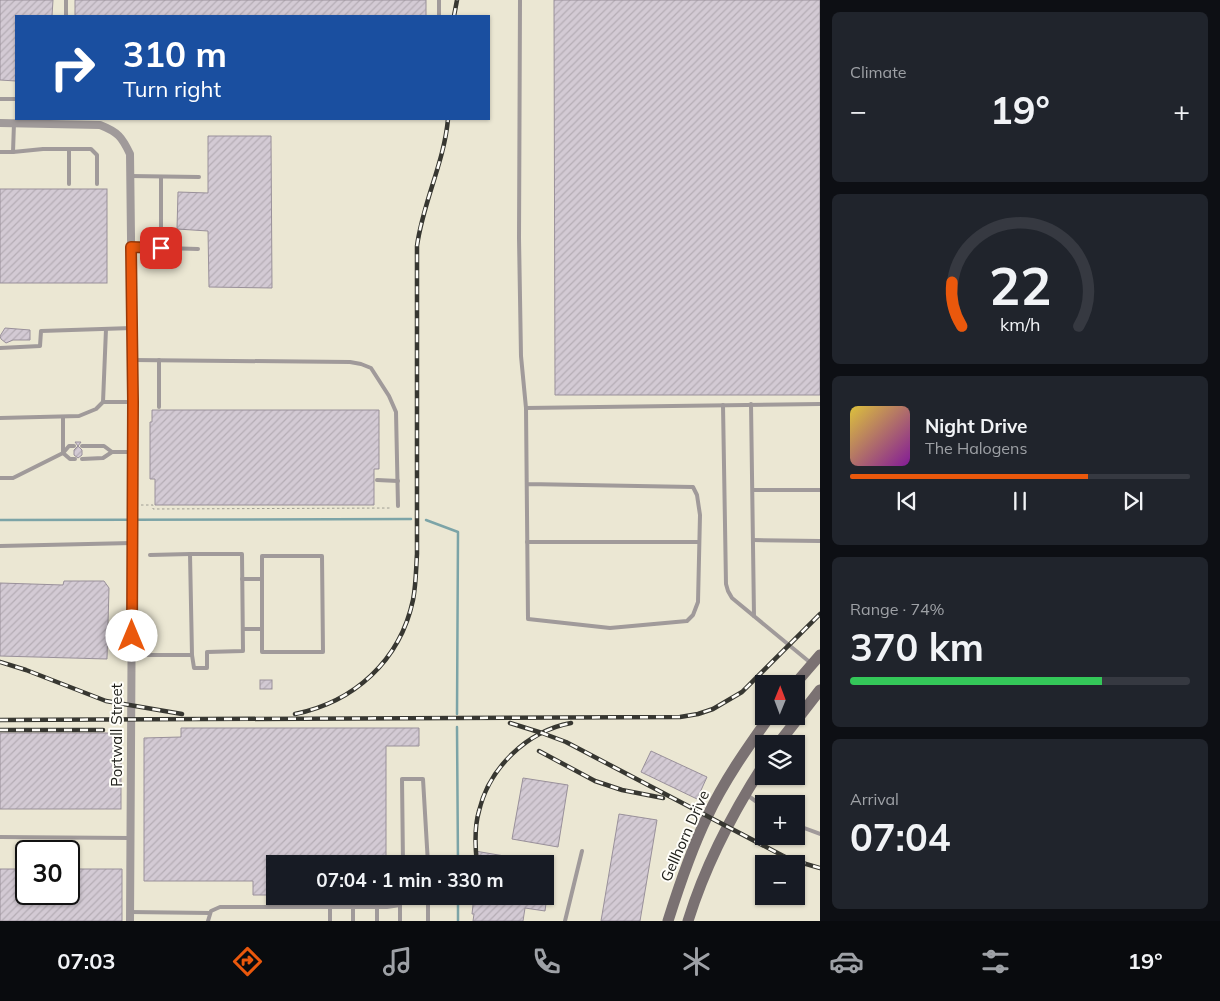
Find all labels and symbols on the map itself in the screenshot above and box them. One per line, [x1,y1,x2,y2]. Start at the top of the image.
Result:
pin [140,227,182,269]
position arrow [105,609,157,661]
north arrow [755,675,805,725]
street label: Portwall Street [107,683,126,787]
street label: Gellhorn Drive [656,787,713,884]
speed limit sign: 30 [15,840,80,905]

